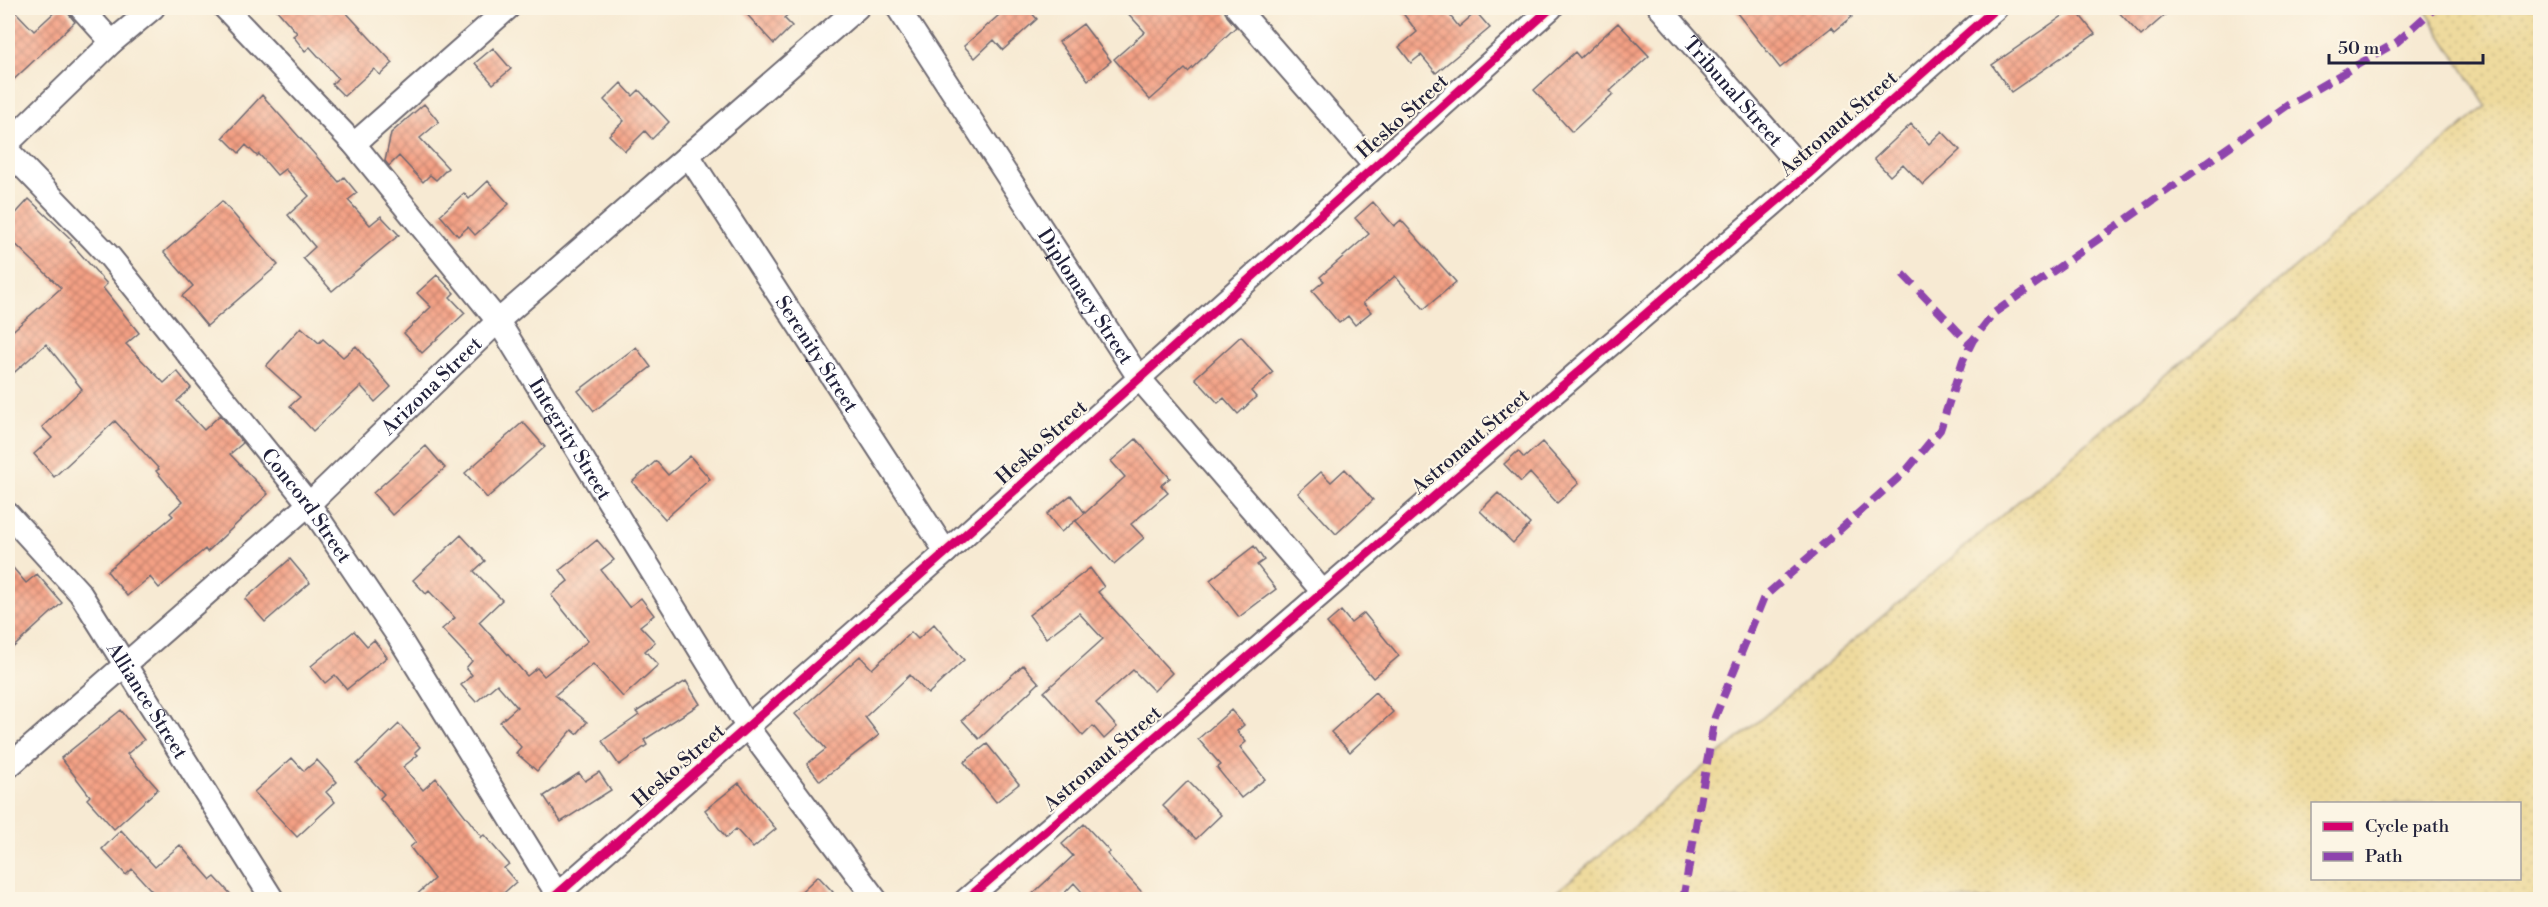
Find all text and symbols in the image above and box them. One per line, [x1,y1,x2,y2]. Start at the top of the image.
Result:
scale bar [2329,27,2484,65]
street label: Tribunal Street [1677,32,1787,152]
text: 50 m [2338,37,2380,60]
street label: Astronaut Street [1774,66,1903,183]
street label: Hesko Street [1352,69,1454,165]
street label: Diplomacy Street [1031,225,1138,370]
street label: Serenity Street [769,292,863,417]
street label: Arizona Street [376,332,488,442]
street label: Integrity Street [522,374,616,505]
street label: Astronaut Street [1406,384,1535,501]
street label: Hesko Street [991,395,1093,491]
street label: Concord Street [255,444,356,568]
street label: Alliance Street [100,638,192,764]
street label: Astronaut Street [1038,701,1167,818]
street label: Hesko Street [627,719,730,813]
legend [2311,802,2521,880]
text: Cycle path [2365,815,2449,838]
text: Path [2365,845,2403,868]

